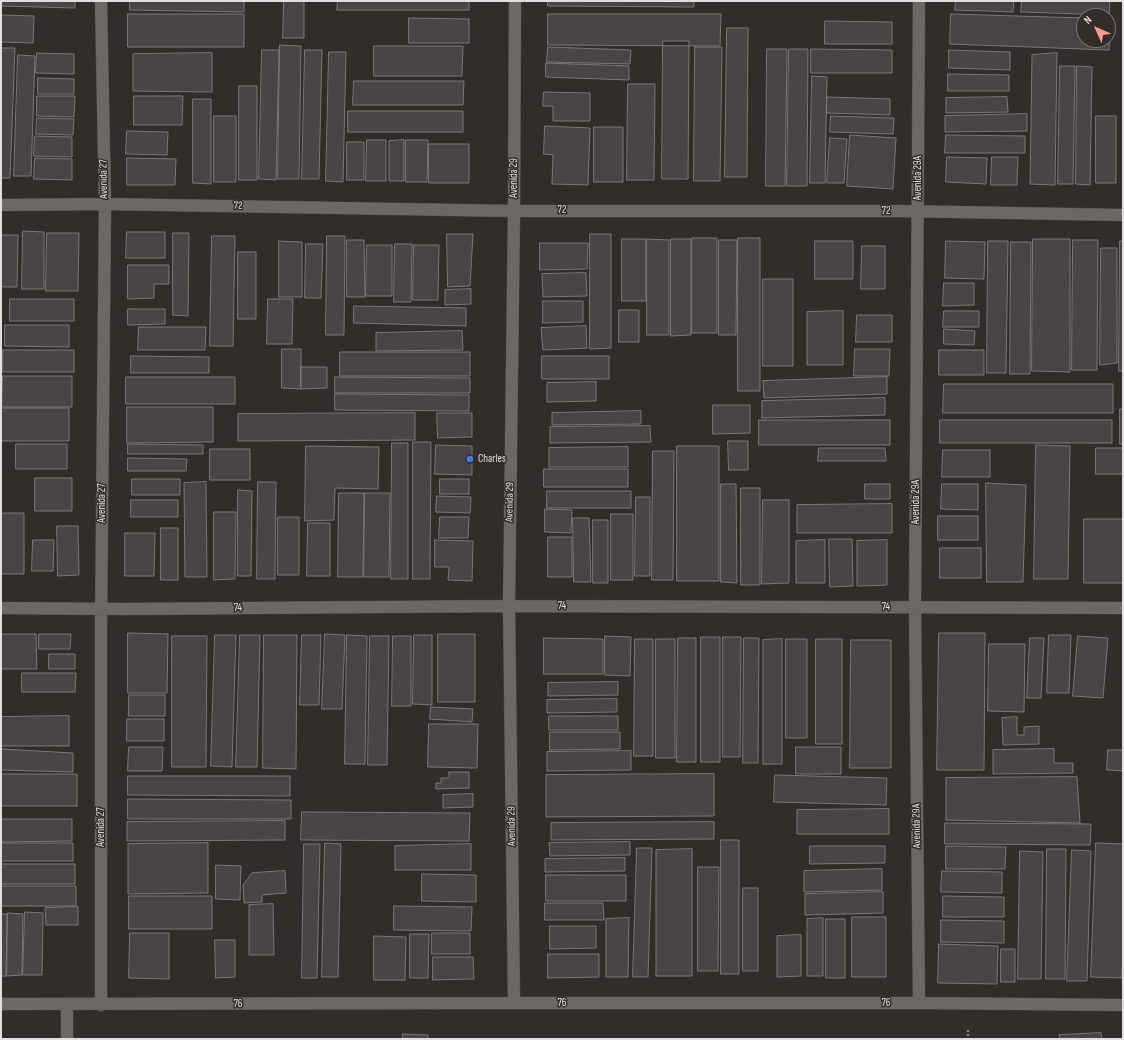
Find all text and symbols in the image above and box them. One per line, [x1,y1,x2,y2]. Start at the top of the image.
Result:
north arrow [1076,8,1116,48]
text: N [1081,13,1095,27]
street label: Avenida 29A [911,156,925,200]
street label: Avenida 29 [507,158,521,198]
street label: Avenida 27 [97,159,111,199]
street label: 72 [233,199,243,213]
street label: 72 [558,203,566,217]
street label: 72 [882,204,890,218]
place label: Charles [478,452,506,466]
marker: Charles [465,454,475,464]
street label: Avenida 29A [909,480,923,524]
street label: Avenida 29 [503,482,517,522]
street label: Avenida 27 [95,483,109,523]
street label: 74 [558,599,566,613]
street label: 74 [882,600,890,614]
street label: 74 [234,601,242,615]
street label: Avenida 29A [910,804,924,848]
street label: Avenida 29 [505,806,519,846]
street label: Avenida 27 [94,807,108,847]
street label: 76 [557,996,567,1010]
street label: 76 [881,996,891,1010]
street label: 76 [233,997,243,1011]

